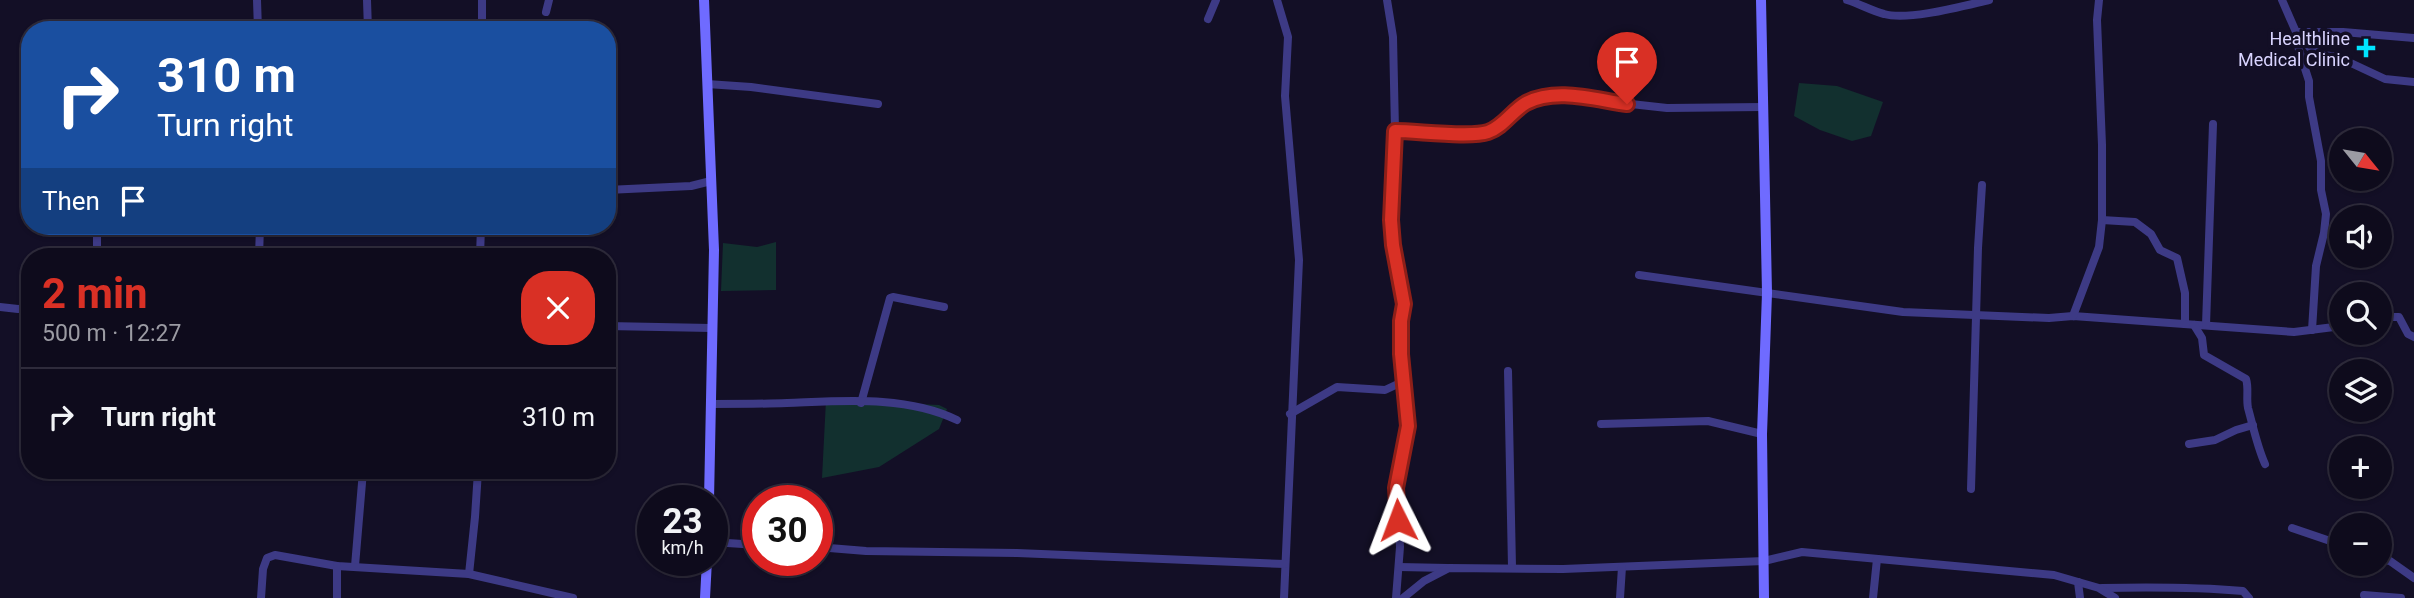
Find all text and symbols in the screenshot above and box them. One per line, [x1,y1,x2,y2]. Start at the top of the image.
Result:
place label: Healthline Medical Clinic [2238,28,2350,70]
pin [1597,32,1657,104]
marker: Healthline Medical Clinic [2356,38,2376,58]
icon: arrive [1608,43,1646,81]
text: 310 m [157,47,296,104]
icon: right [42,49,133,140]
text: Turn right [157,106,293,144]
north arrow [2329,128,2392,191]
map controls [2329,128,2392,576]
icon: arrive [114,182,152,220]
text: Then [42,186,100,216]
button: sound [2329,205,2392,268]
text: 2 min [42,269,148,318]
button: close [521,271,595,345]
button: search [2329,282,2392,345]
text: 500 m · 12:27 [42,320,181,347]
button: layers [2329,359,2392,422]
icon: right [42,398,80,436]
text: Turn right [101,402,216,432]
text: 310 m [522,402,595,432]
button: + [2329,436,2392,499]
position arrow [1361,483,1435,557]
speed limit sign: 30 [742,485,833,576]
text: 23 [662,501,703,542]
button: − [2329,513,2392,576]
text: km/h [661,537,704,558]

